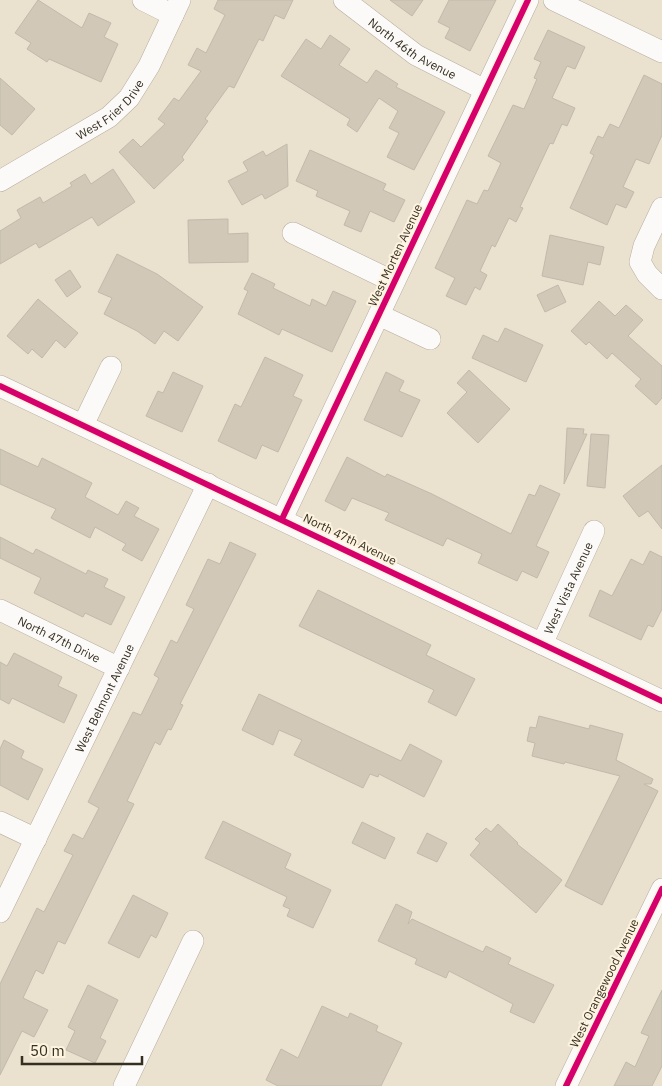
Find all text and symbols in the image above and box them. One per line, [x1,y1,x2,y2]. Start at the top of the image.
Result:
street label: North 46th Avenue [366,14,459,82]
street label: West Frier Drive [73,76,147,142]
street label: West Morten Avenue [365,201,425,309]
street label: North 47th Avenue [301,510,399,568]
street label: West Vista Avenue [540,539,596,636]
street label: North 47th Drive [16,613,103,665]
street label: West Belmont Avenue [71,641,137,755]
street label: West Orangewood Avenue [566,916,642,1050]
scale bar [22,1034,142,1066]
text: 50 m [30,1041,65,1060]

